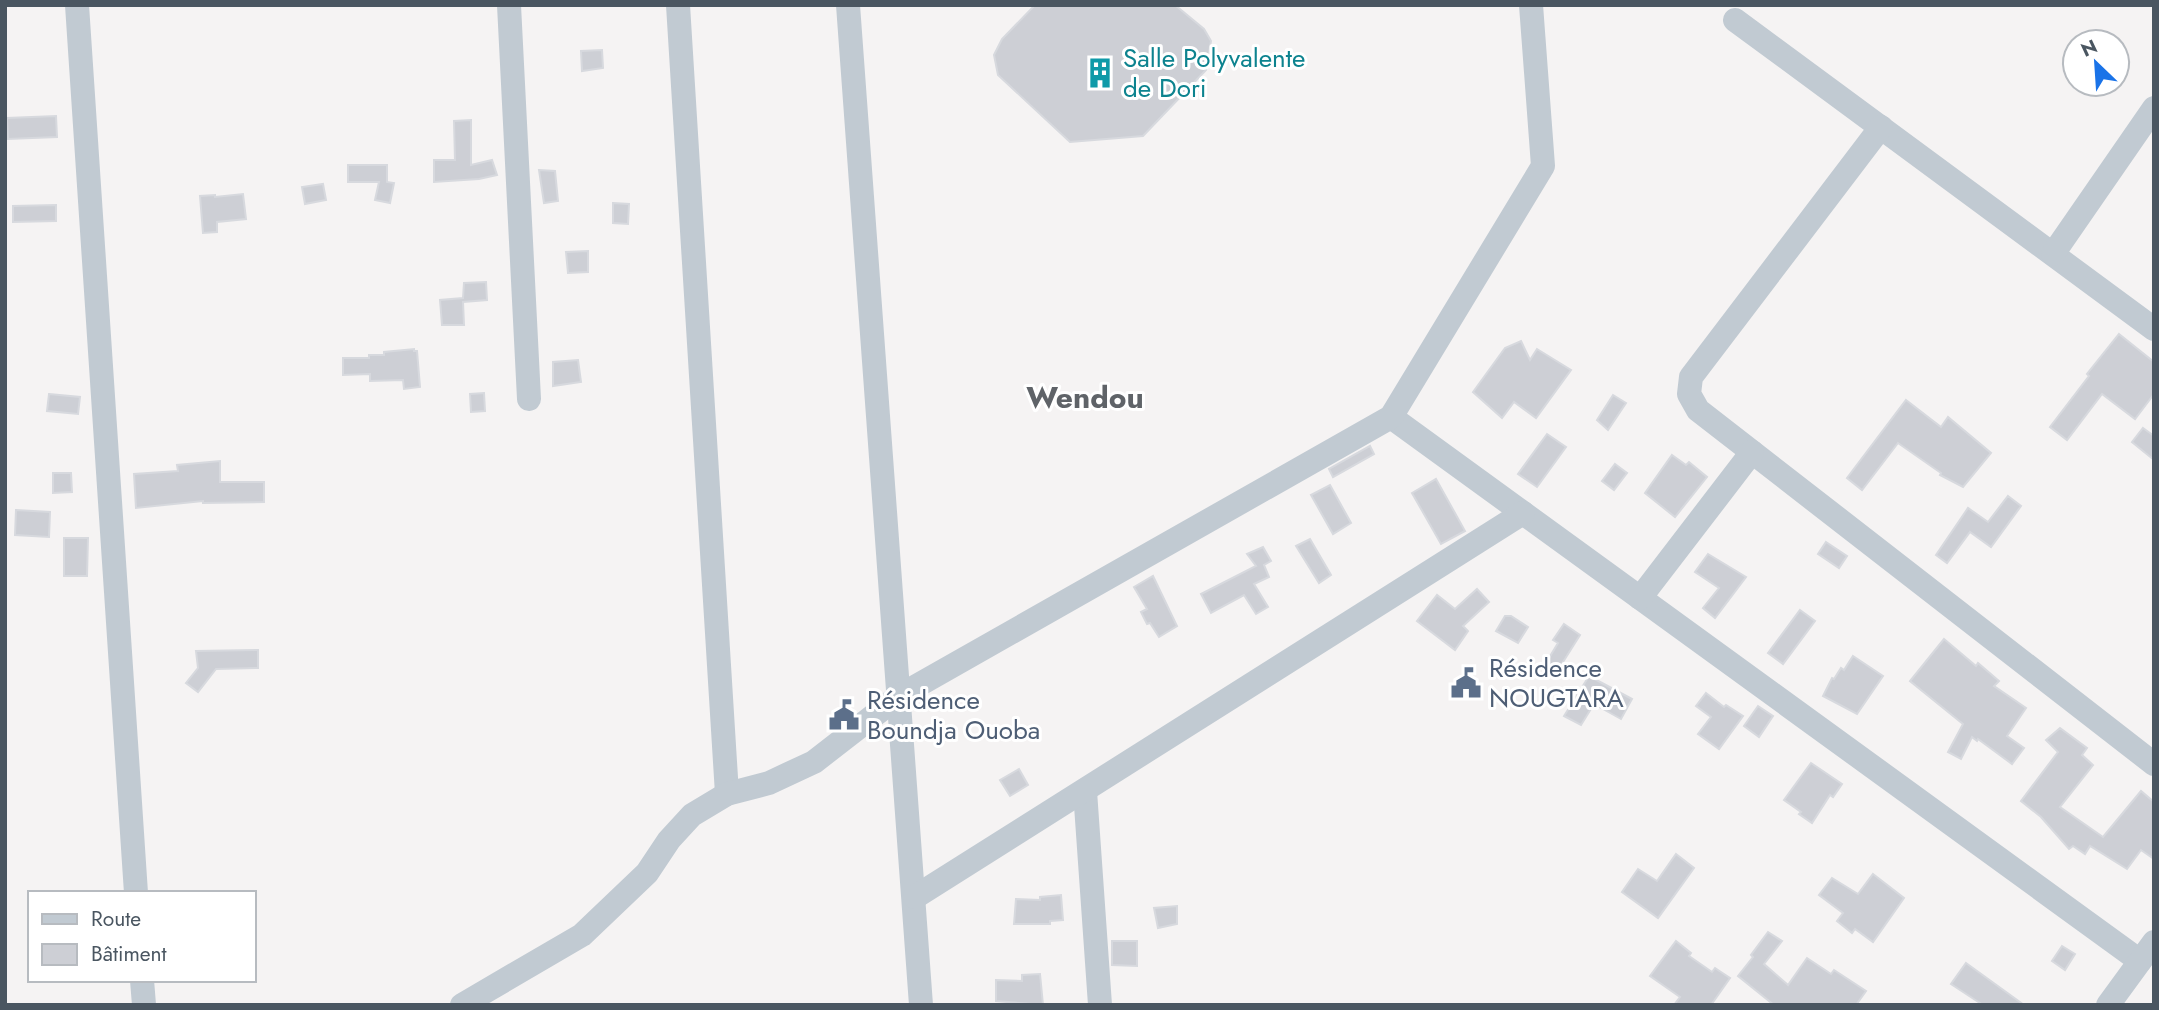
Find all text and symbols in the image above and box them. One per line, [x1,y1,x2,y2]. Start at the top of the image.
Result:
north arrow [2061,28,2131,98]
text: N [2076,33,2102,63]
place label: Salle Polyvalente de Dori [1123,39,1305,107]
building icon: Salle Polyvalente de Dori [1083,56,1117,90]
district label: Wendou [1026,376,1144,419]
place label: Résidence NOUGTARA [1489,649,1625,717]
public building icon: Résidence NOUGTARA [1449,666,1483,700]
place label: Résidence Boundja Ouoba [867,681,1040,749]
public building icon: Résidence Boundja Ouoba [827,698,861,732]
legend [28,891,256,982]
text: Route [91,904,141,934]
text: Bâtiment [91,939,167,969]

